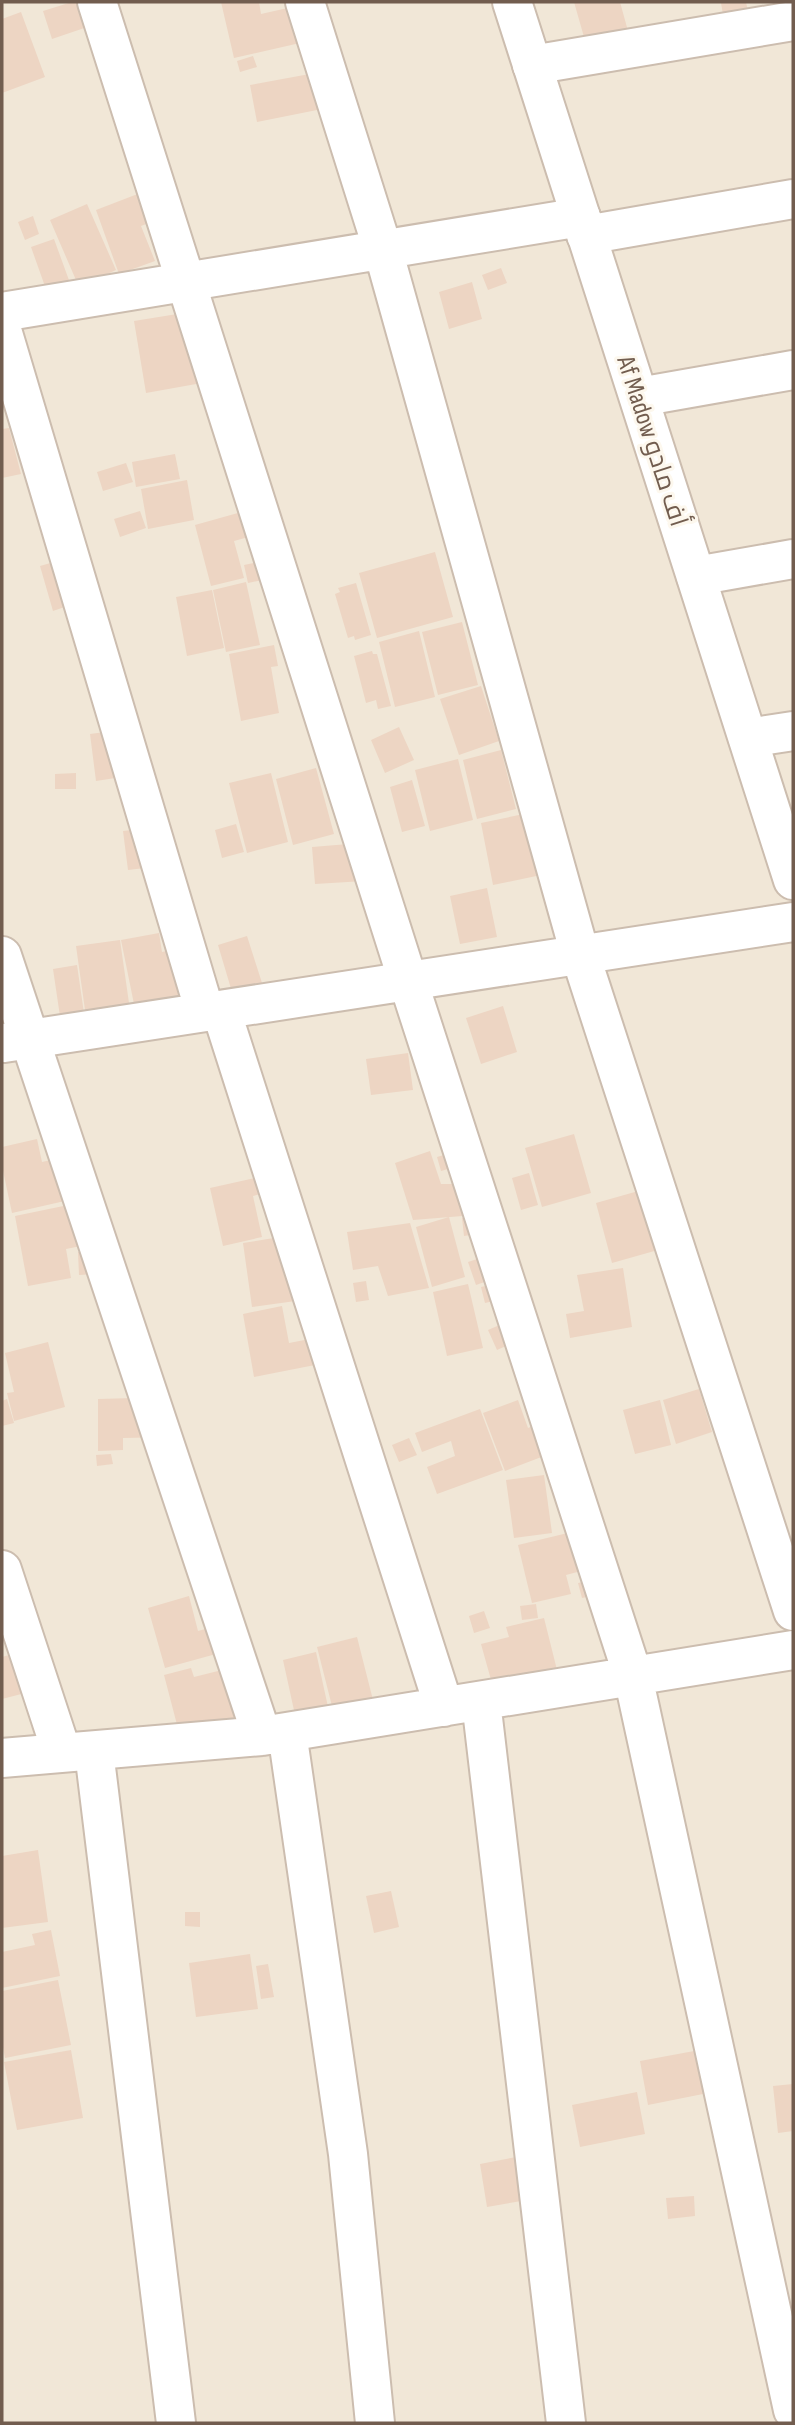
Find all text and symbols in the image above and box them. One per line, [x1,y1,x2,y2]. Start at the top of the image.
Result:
street label: Af Madow أف مادو [609,350,697,531]

